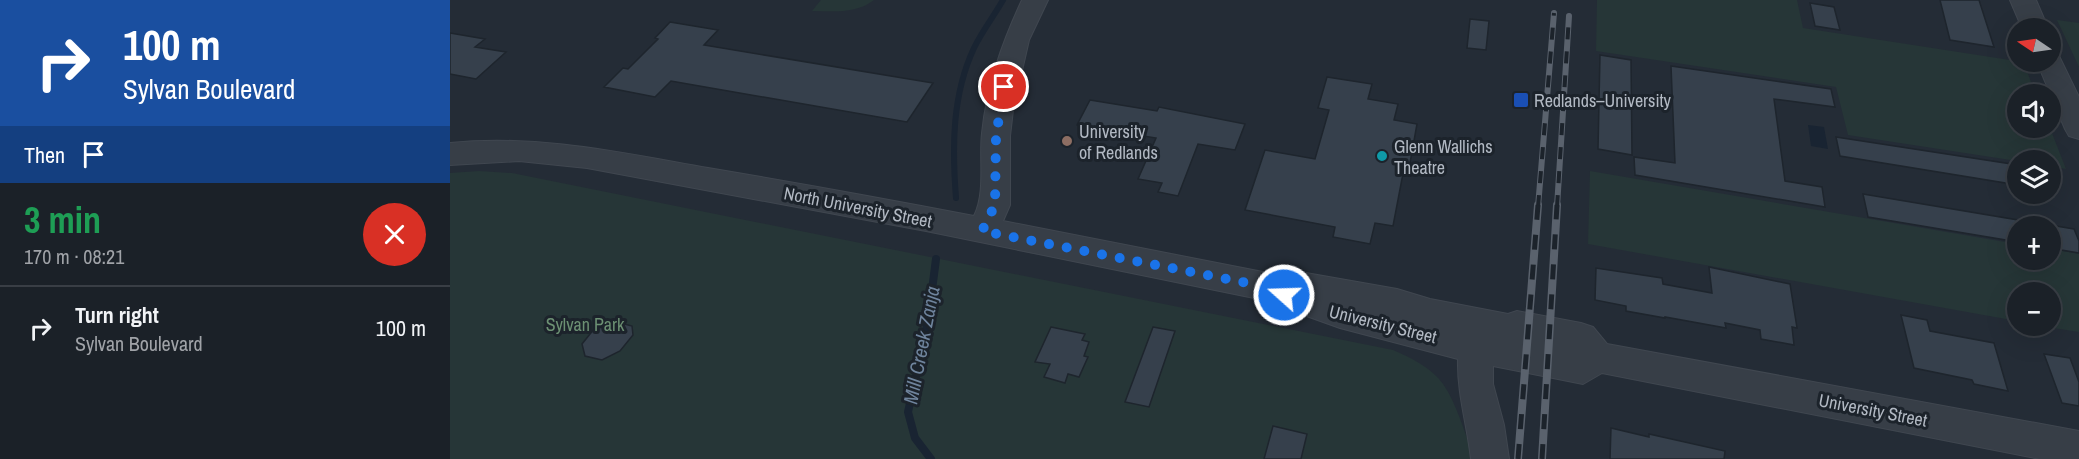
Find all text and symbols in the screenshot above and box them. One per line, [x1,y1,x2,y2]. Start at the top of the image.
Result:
text: 100 m [123,17,221,73]
north arrow [2007,18,2061,72]
map controls [2007,18,2061,336]
icon: right [24,24,102,102]
pin [978,61,1029,112]
icon: arrive [987,70,1020,103]
text: Sylvan Boulevard [123,71,295,107]
button: sound [2007,84,2061,138]
place label: Redlands–University [1534,88,1672,113]
marker: Redlands–University [1512,91,1530,109]
place label: University of Redlands [1079,119,1158,165]
marker: University of Redlands [1060,134,1074,148]
place label: Glenn Wallichs Theatre [1394,134,1493,180]
icon: arrive [77,138,110,171]
text: Then [24,140,65,170]
marker: Glenn Wallichs Theatre [1375,149,1389,163]
button: layers [2007,150,2061,204]
street label: North University Street [782,180,934,234]
text: 3 min [24,196,101,244]
button: close [363,203,426,266]
button: + [2007,216,2061,270]
text: 170 m · 08:21 [24,243,124,270]
position arrow [1252,263,1316,327]
button: − [2007,282,2061,336]
water label: Mill Creek Zanja [896,284,946,406]
street label: University Street [1327,299,1439,349]
text: Turn right [75,300,159,330]
icon: right [24,312,57,345]
park label: Sylvan Park [546,312,625,337]
text: 100 m [376,313,426,343]
text: Sylvan Boulevard [75,330,203,357]
street label: University Street [1817,387,1929,433]

